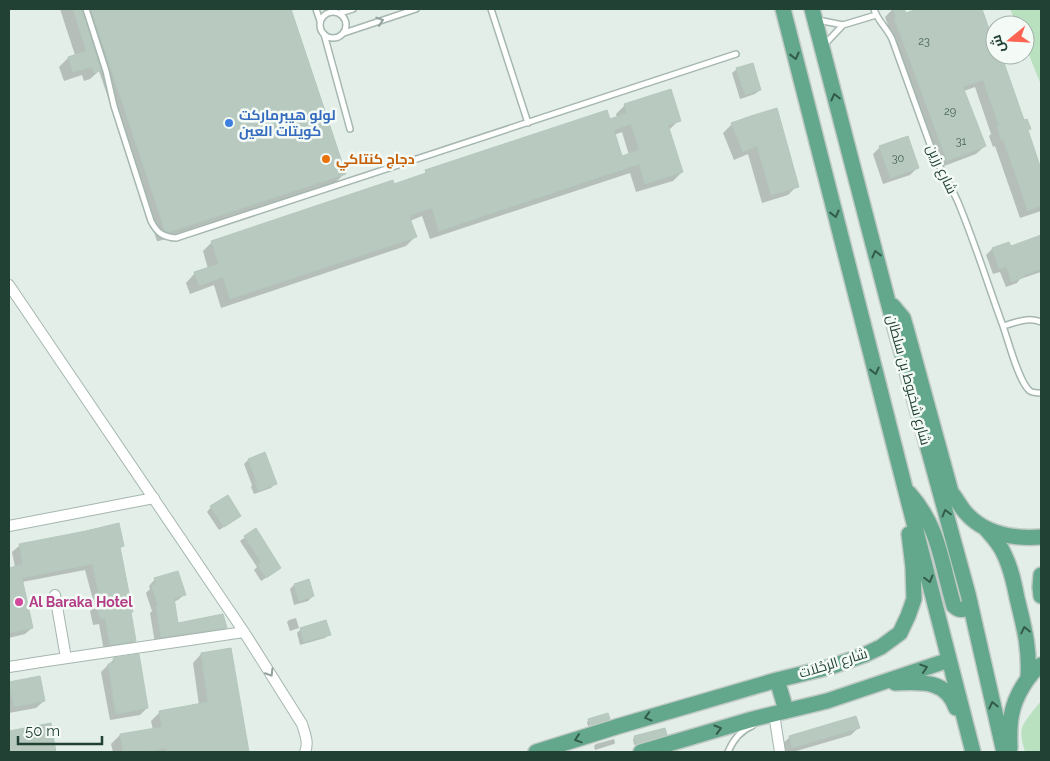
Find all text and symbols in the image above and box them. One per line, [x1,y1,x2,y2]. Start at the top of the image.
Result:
north arrow [985,15,1035,65]
one-way arrow [375,17,384,27]
text: ش [987,33,1009,55]
house number: 23 [918,35,930,48]
one-way arrow [789,52,800,60]
one-way arrow [831,93,841,102]
house number: 29 [944,105,956,118]
place label: لولو هيبرماركت كويتات العين [239,107,336,140]
marker: لولو هيبرماركت كويتات العين [223,117,235,129]
house number: 31 [956,135,967,148]
street label: شارع رزين [923,142,960,197]
place label: دجاج كنتاكي [336,151,415,171]
house number: 30 [892,152,905,165]
marker: دجاج كنتاكي [320,153,332,165]
one-way arrow [829,209,840,218]
one-way arrow [871,250,882,259]
street label: شارع شخبوط بن سلطان [883,313,934,447]
one-way arrow [869,367,880,376]
one-way arrow [941,510,951,518]
one-way arrow [923,575,934,584]
place label: Al Baraka Hotel [29,594,133,610]
marker: Al Baraka Hotel [13,596,25,608]
one-way arrow [1020,625,1031,634]
street label: شارع الرِحْلاَت [797,645,870,683]
one-way arrow [919,664,928,674]
one-way arrow [264,668,274,677]
one-way arrow [988,700,999,709]
one-way arrow [644,712,653,722]
scale bar [18,714,101,746]
text: 50 m [25,722,60,740]
one-way arrow [713,725,722,735]
one-way arrow [574,734,583,744]

